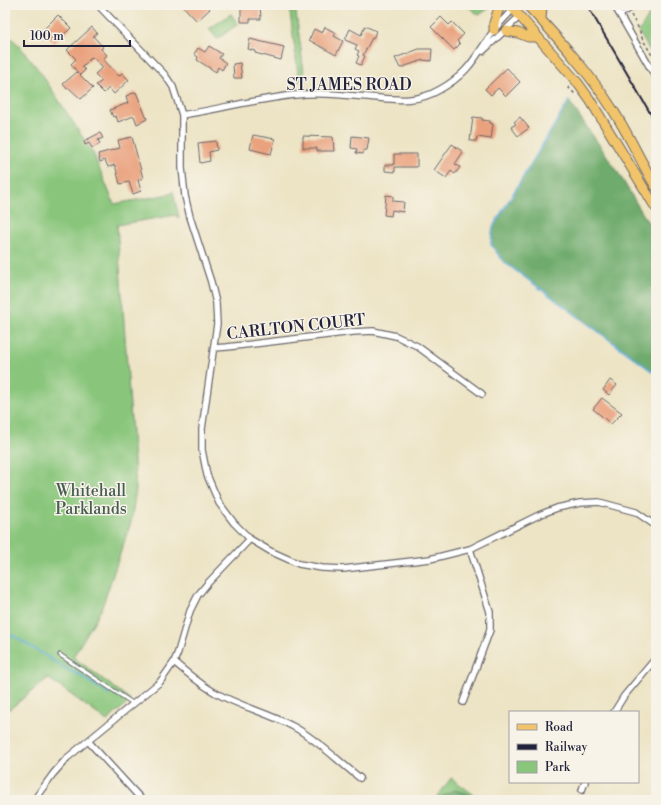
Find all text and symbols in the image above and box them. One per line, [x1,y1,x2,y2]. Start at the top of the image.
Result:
scale bar [24,22,130,48]
text: 100 m [30,29,64,44]
street label: ST JAMES ROAD [286,75,412,95]
street label: CARLTON COURT [226,310,366,344]
park label: Whitehall Parklands [55,481,127,519]
legend [509,711,639,783]
text: Road [545,720,573,735]
text: Railway [545,740,587,755]
text: Park [545,760,571,775]

